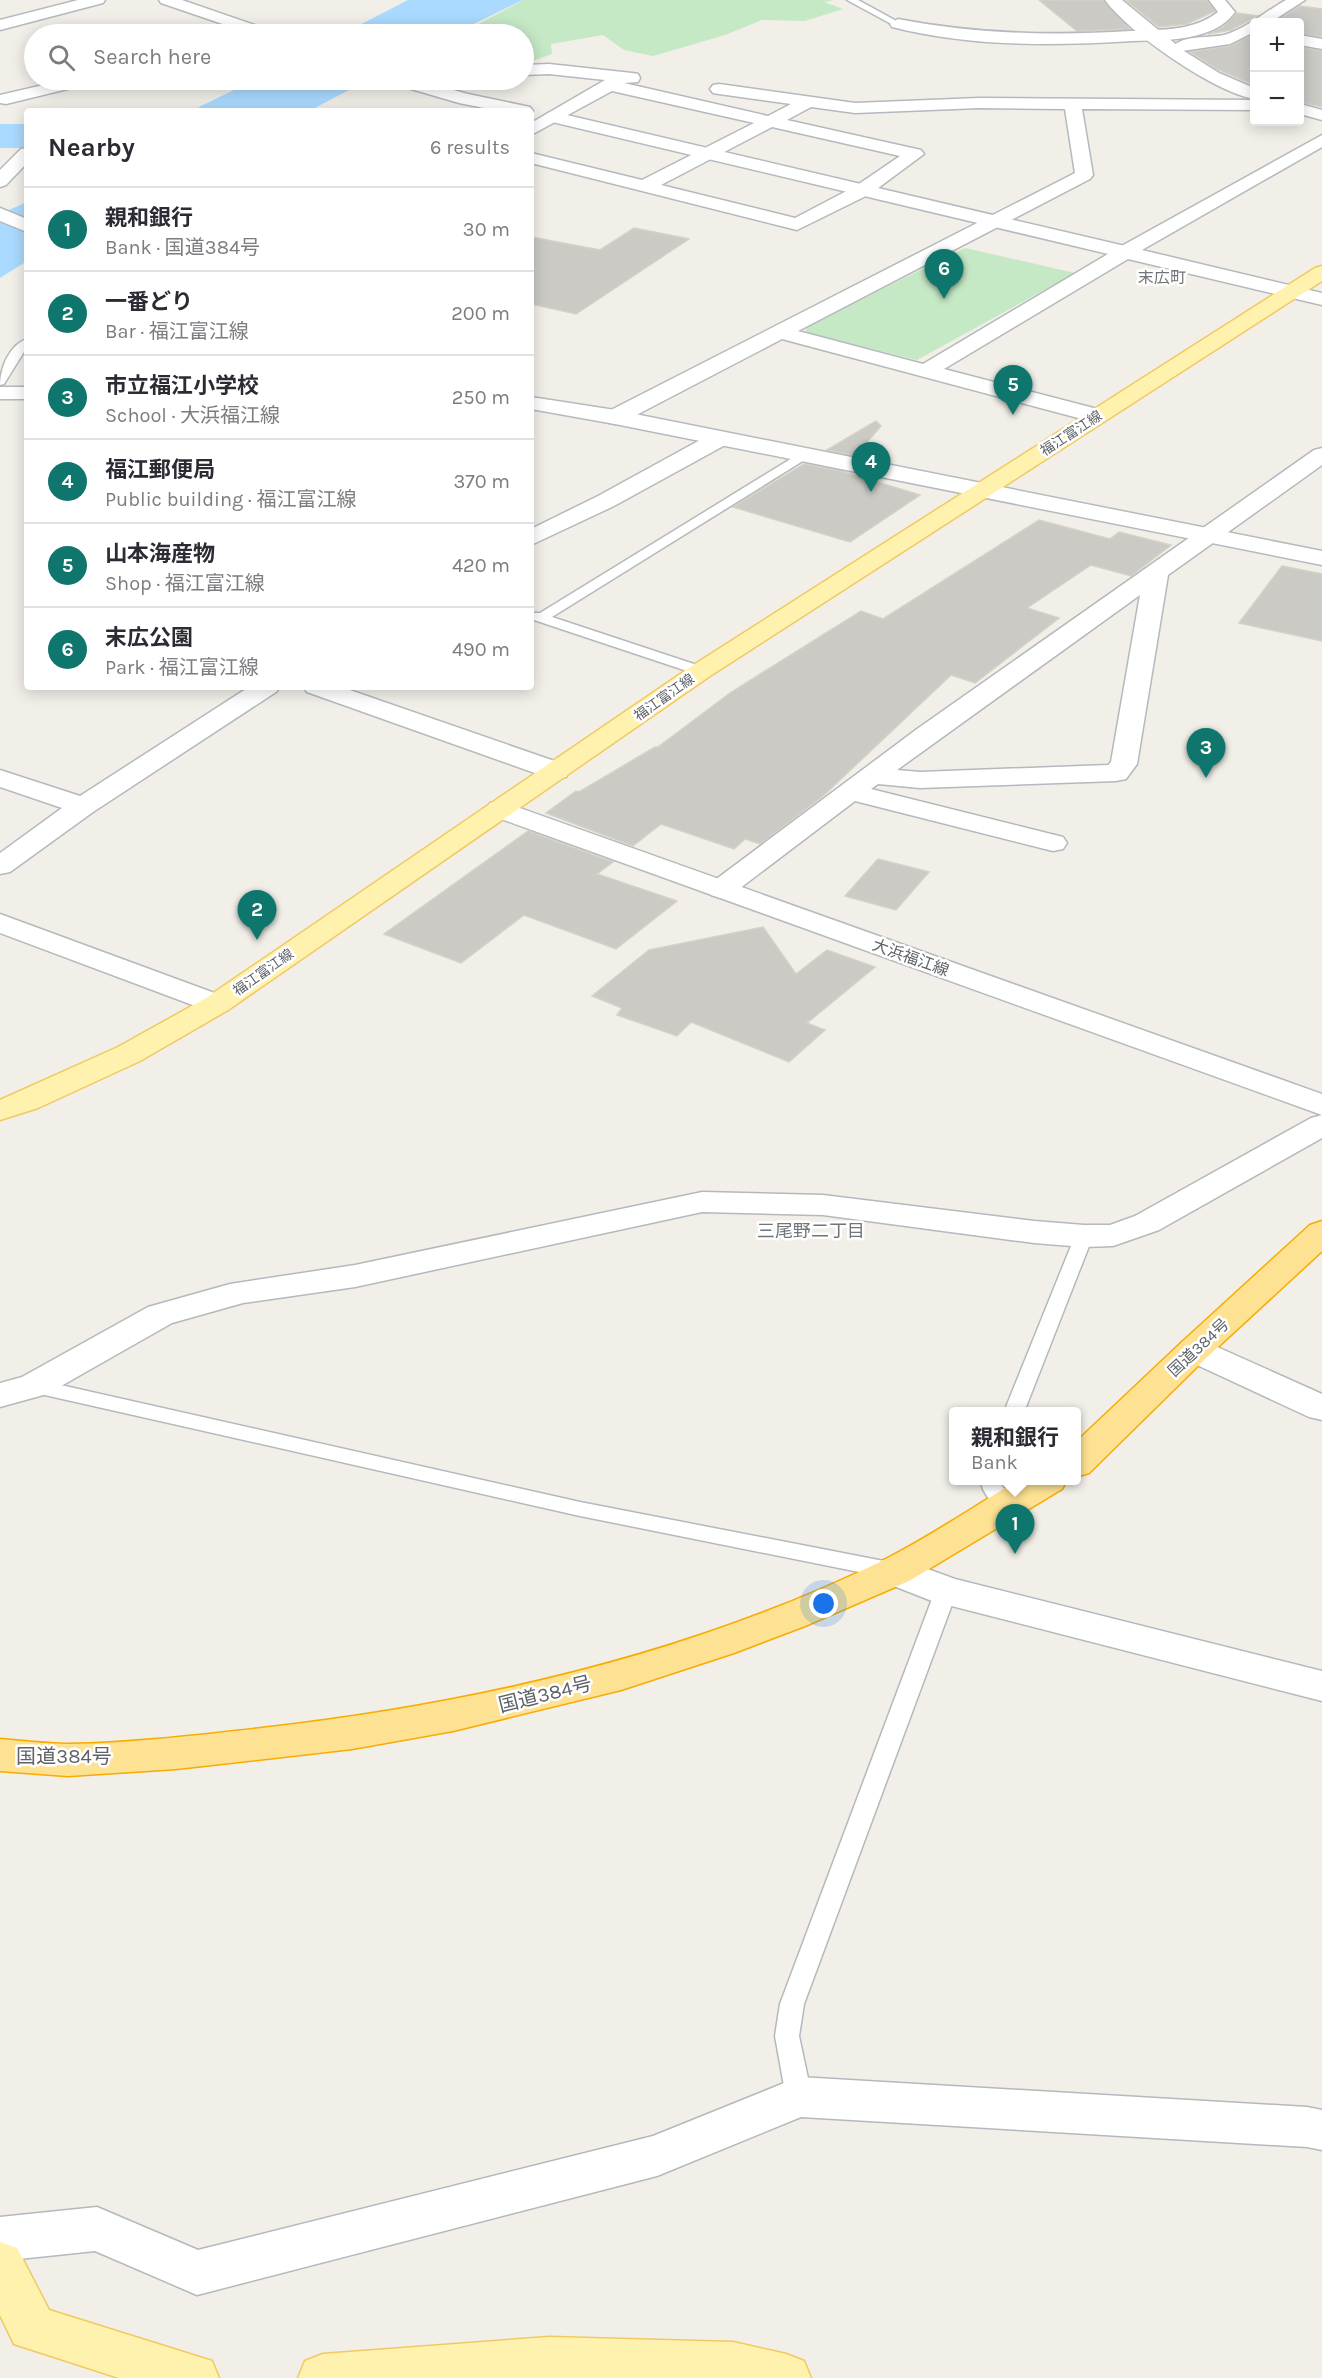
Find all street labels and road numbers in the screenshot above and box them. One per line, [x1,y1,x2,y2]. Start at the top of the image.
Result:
street label: 福江富江線 [1037,407,1105,460]
street label: 福江富江線 [631,670,698,724]
street label: 大浜福江線 [870,935,952,980]
street label: 福江富江線 [230,945,297,999]
street label: 国道384号 [1164,1314,1233,1380]
street label: 国道384号 [496,1672,594,1717]
street label: 国道384号 [16,1745,112,1768]

